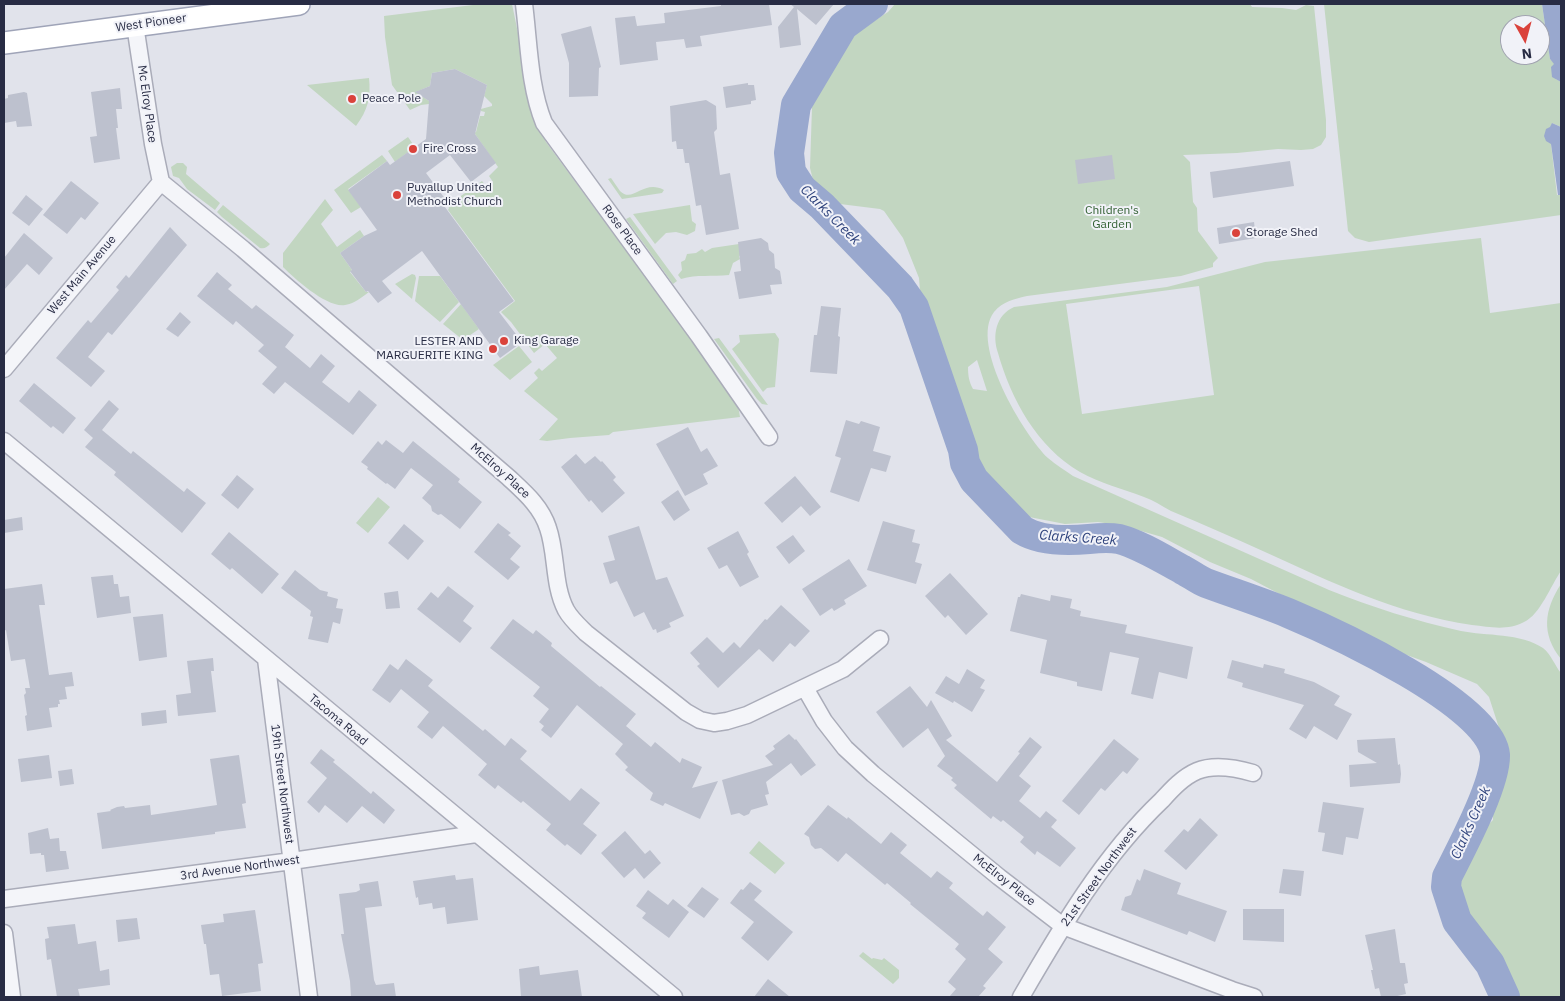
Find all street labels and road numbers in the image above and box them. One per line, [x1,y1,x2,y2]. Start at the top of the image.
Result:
street label: West Pioneer [115,11,187,35]
street label: Mc Elroy Place [134,64,160,144]
street label: Rose Place [599,202,645,258]
street label: West Main Avenue [45,233,119,317]
street label: McElroy Place [467,440,533,502]
street label: Tacoma Road [306,691,370,749]
street label: 19th Street Northwest [268,723,296,845]
street label: 21st Street Northwest [1058,825,1140,929]
street label: McElroy Place [970,851,1038,909]
street label: 3rd Avenue Northwest [179,852,301,884]

